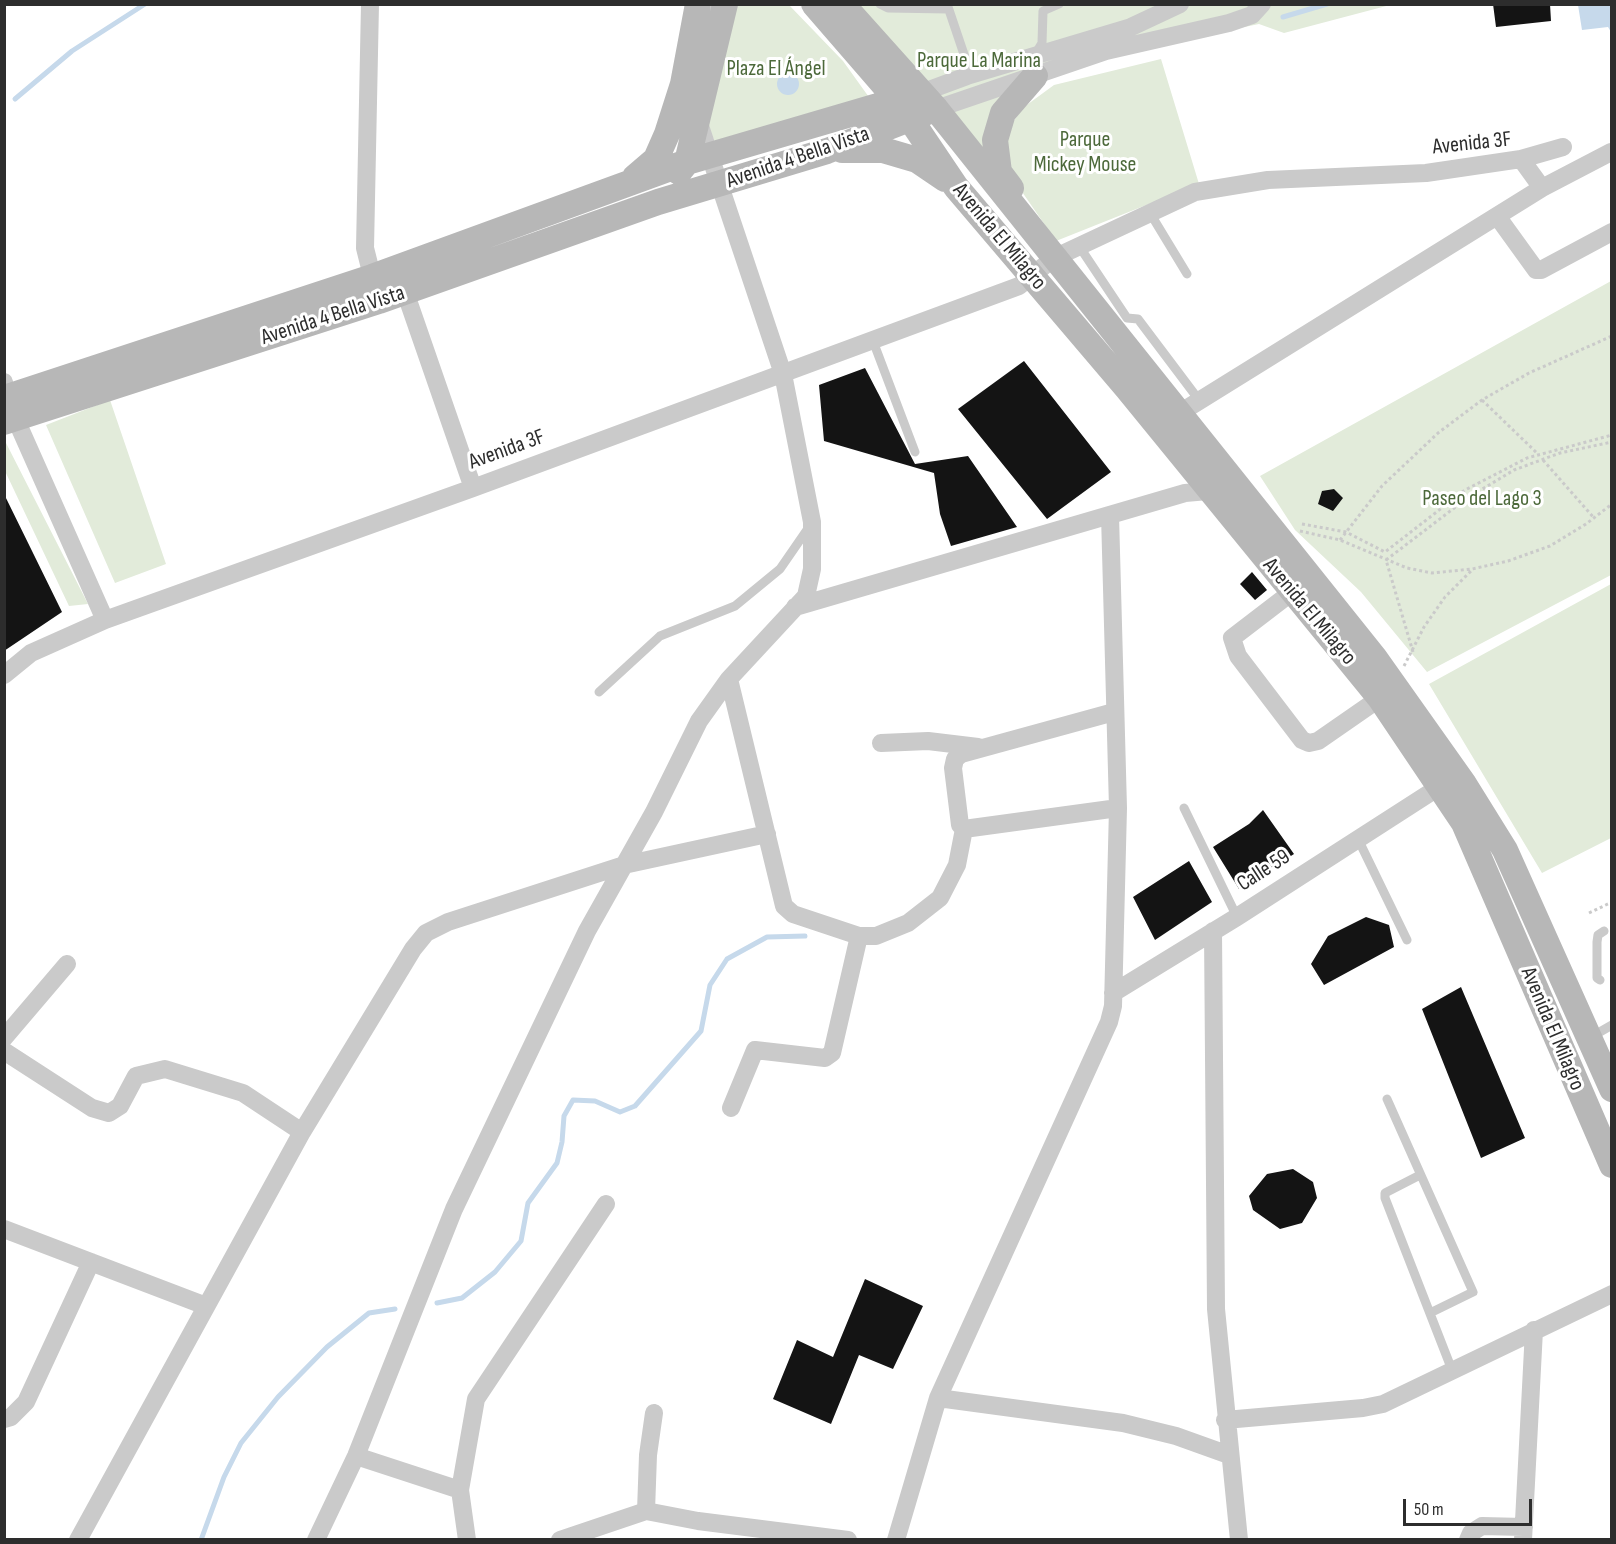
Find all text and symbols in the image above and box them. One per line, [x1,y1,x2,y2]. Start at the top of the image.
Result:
park label: Parque La Marina [917,48,1041,74]
park label: Plaza El Ángel [726,56,826,82]
street label: Avenida 4 Bella Vista [723,121,873,195]
park label: Parque Mickey Mouse [1034,127,1136,178]
street label: Avenida 3F [1431,127,1513,161]
street label: Avenida El Milagro [947,178,1051,296]
street label: Avenida 4 Bella Vista [258,280,408,352]
street label: Avenida 3F [465,424,549,476]
park label: Paseo del Lago 3 [1422,486,1542,512]
street label: Avenida El Milagro [1257,553,1361,671]
street label: Calle 59 [1233,844,1295,898]
street label: Avenida El Milagro [1514,963,1590,1095]
scale bar [1406,1487,1535,1525]
text: 50 m [1414,1499,1444,1520]

